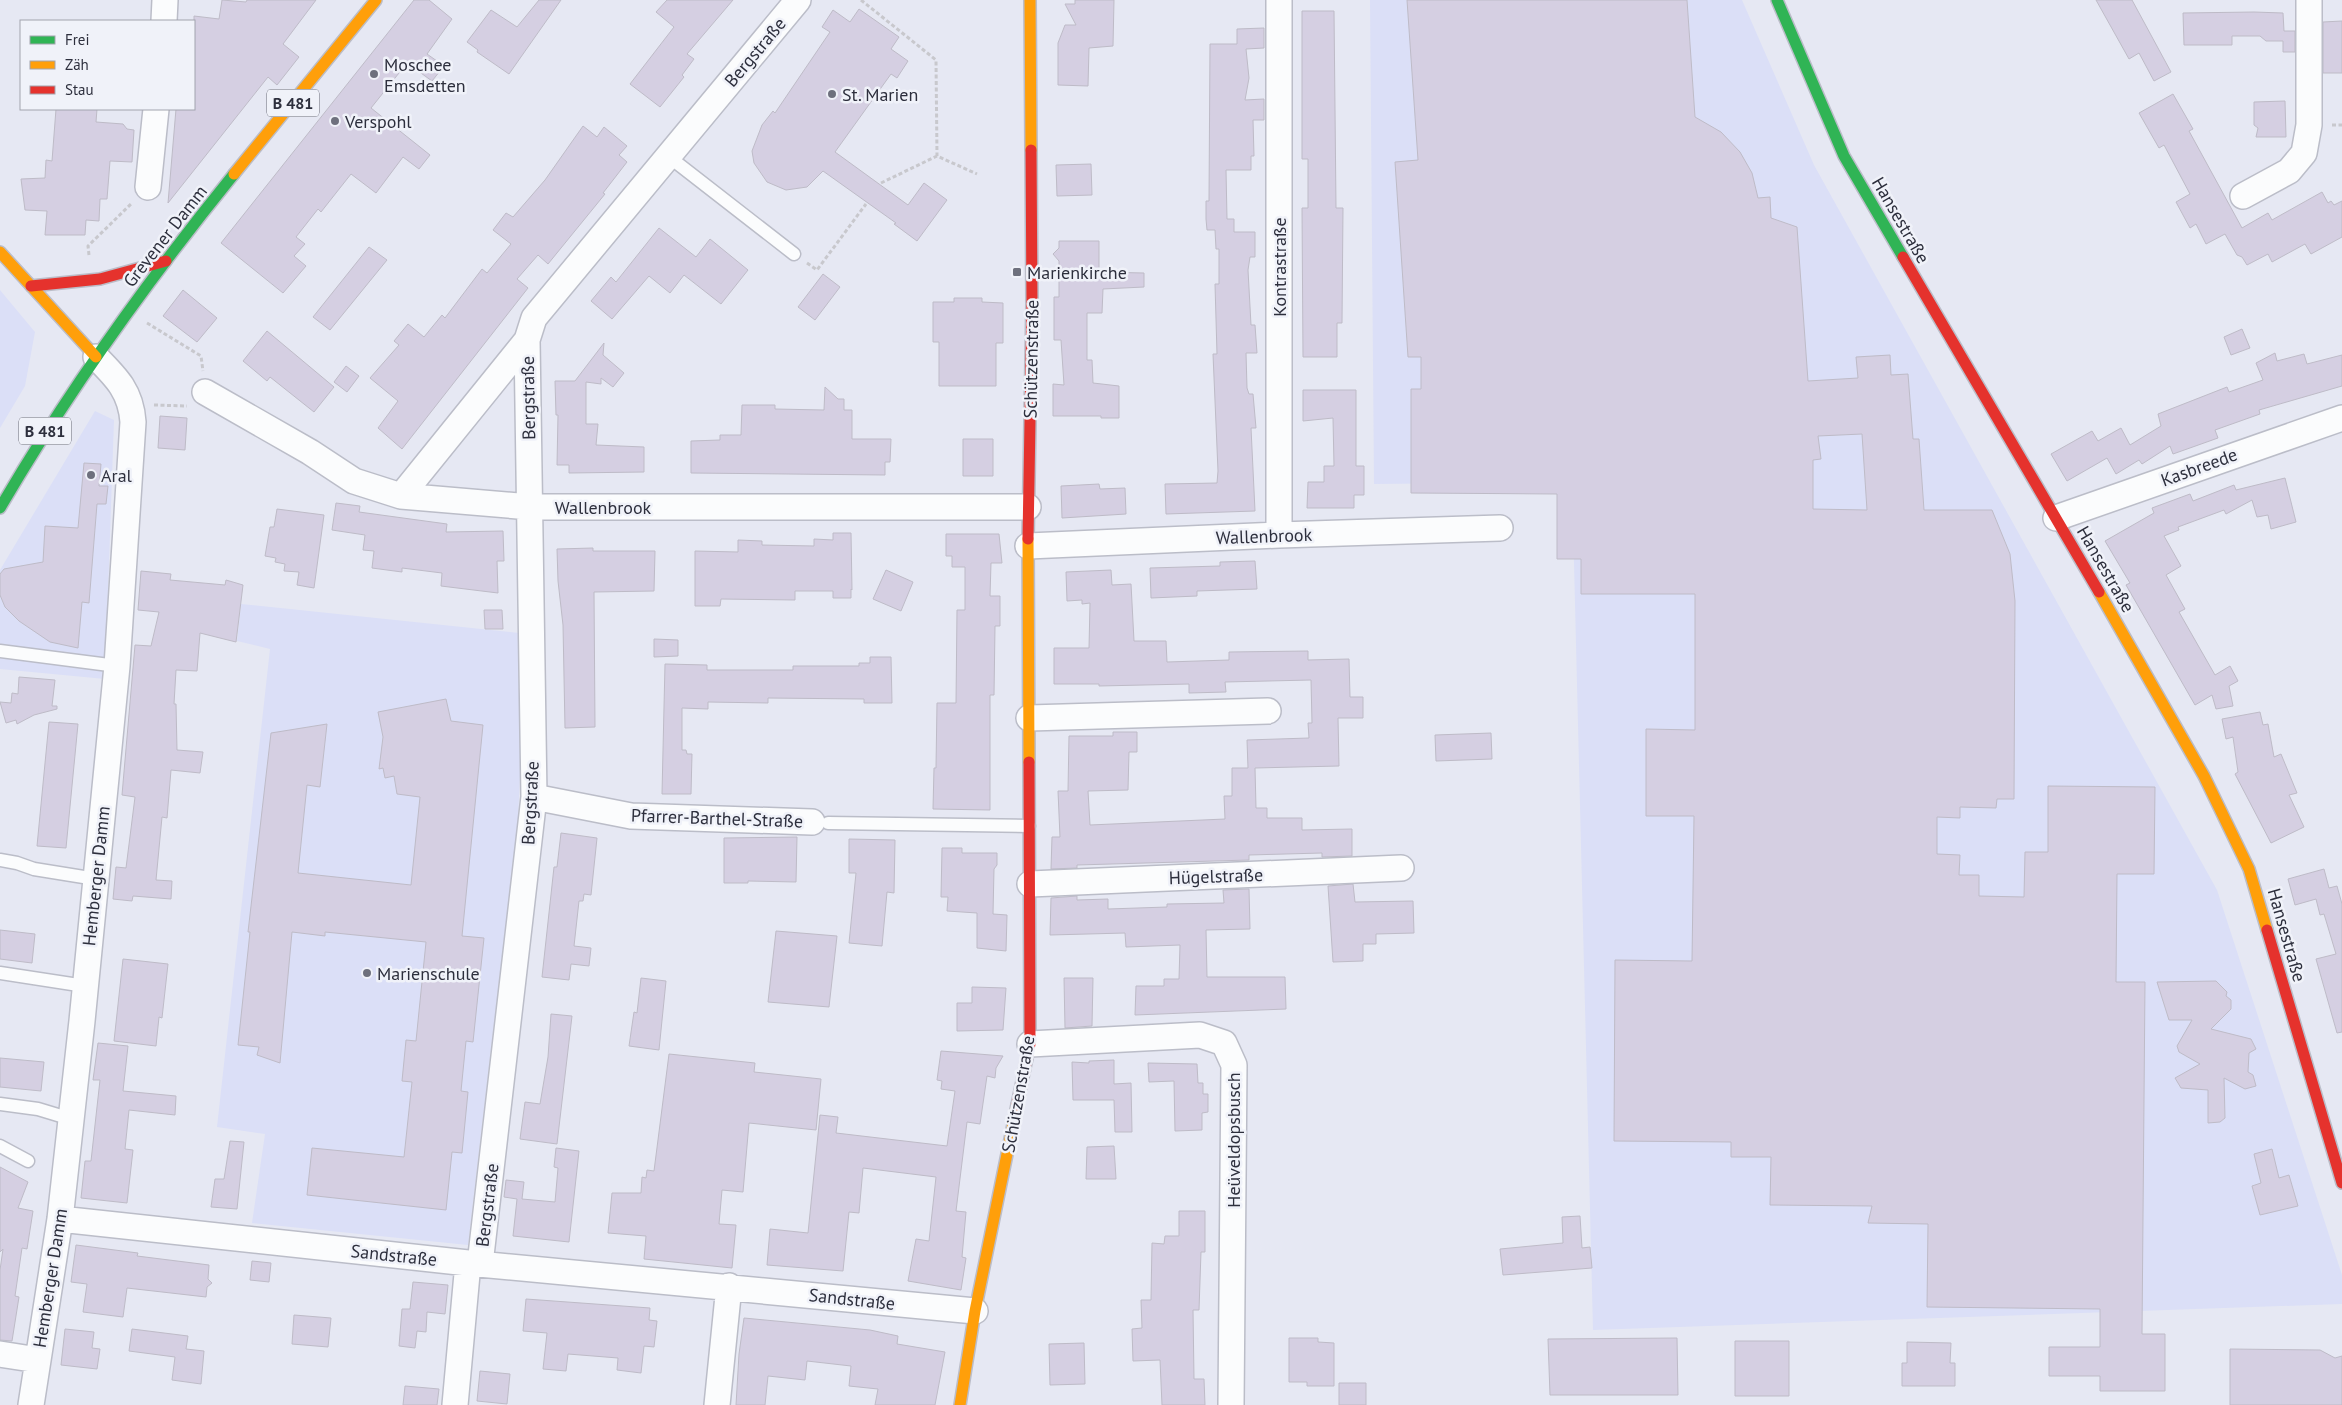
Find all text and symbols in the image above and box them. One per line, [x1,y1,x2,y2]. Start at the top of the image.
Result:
street label: Bergstraße [719,12,791,92]
legend [20,20,195,110]
text: Frei [65,30,90,49]
place label: Moschee Emsdetten [384,53,466,97]
text: Zäh [65,55,89,74]
marker: Moschee Emsdetten [368,68,380,80]
text: Stau [65,80,94,99]
place label: St. Marien [842,83,918,106]
marker: St. Marien [826,88,838,100]
road number: B 481 [267,90,319,116]
place label: Verspohl [344,110,412,133]
marker: Verspohl [329,115,341,127]
street label: Hansestraße [1867,173,1935,267]
street label: Grevener Damm [118,180,212,292]
street label: Kontrastraße [1268,217,1291,317]
place label: Marienkirche [1027,261,1127,284]
marker: Marienkirche [1011,266,1023,278]
street label: Schützenstraße [1018,300,1044,418]
street label: Bergstraße [516,356,540,440]
road number: B 481 [19,418,71,444]
street label: Kasbreede [2158,443,2240,491]
place label: Aral [101,464,133,487]
marker: Aral [85,469,97,481]
street label: Wallenbrook [555,496,652,519]
street label: Hansestraße [2072,522,2140,616]
street label: Wallenbrook [1215,523,1313,549]
street label: Bergstraße [516,760,544,846]
street label: Pfarrer-Barthel-Straße [631,804,803,832]
street label: Hemberger Damm [77,805,115,947]
street label: Hügelstraße [1168,863,1264,889]
street label: Hansestraße [2263,886,2311,984]
place label: Marienschule [377,962,480,985]
marker: Marienschule [361,967,373,979]
street label: Schützenstraße [996,1034,1040,1154]
street label: Heüveldopsbusch [1222,1072,1245,1208]
street label: Bergstraße [470,1162,504,1248]
street label: Hemberger Damm [28,1207,72,1349]
street label: Sandstraße [350,1239,438,1271]
street label: Sandstraße [808,1283,896,1315]

